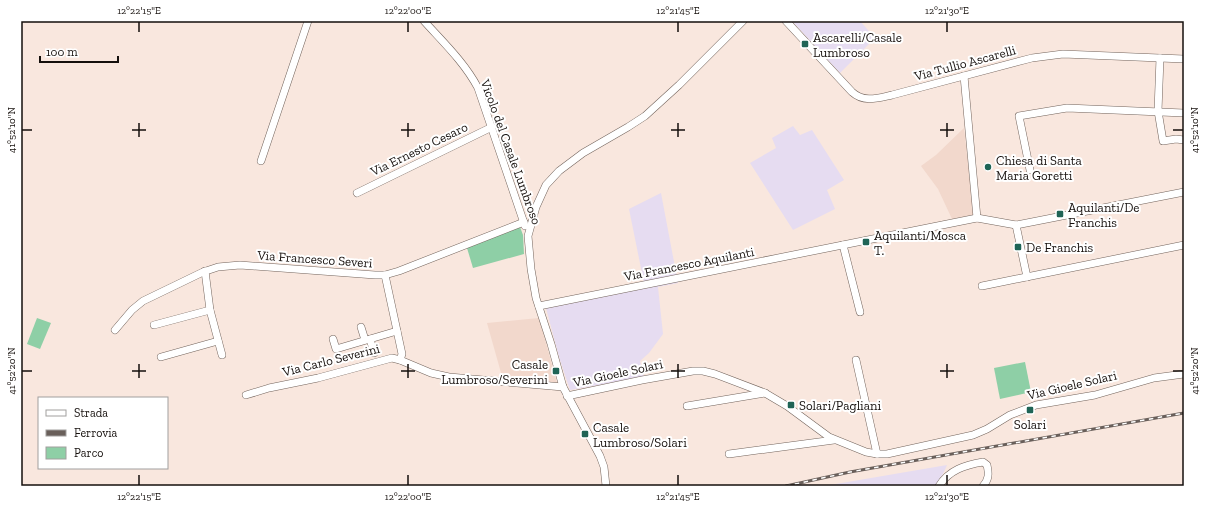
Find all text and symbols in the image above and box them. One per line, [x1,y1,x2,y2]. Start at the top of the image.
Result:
text: 12°22'15"E [117,5,161,17]
text: 12°22'00"E [385,5,431,17]
text: 12°21'45"E [656,5,700,17]
text: 12°21'30"E [925,5,969,17]
place label: Ascarelli/Casale Lumbroso [813,30,902,60]
scale bar [40,38,118,64]
marker: Ascarelli/Casale Lumbroso [800,39,810,49]
street label: Via Tullio Ascarelli [912,42,1018,84]
text: 100 m [46,45,78,59]
street label: Vicolo del Casale Lumbroso [477,76,544,227]
text: 41°52'10"N [6,106,18,153]
text: 41°52'10"N [1189,106,1201,153]
street label: Via Ernesto Cesaro [367,119,470,180]
place label: Chiesa di Santa Maria Goretti [996,153,1083,183]
marker: Chiesa di Santa Maria Goretti [983,162,993,172]
place label: Aquilanti/De Franchis [1068,200,1139,230]
marker: Aquilanti/De Franchis [1055,209,1065,219]
place label: Aquilanti/Mosca T. [874,228,967,258]
marker: Aquilanti/Mosca T. [861,237,871,247]
place label: De Franchis [1026,240,1094,255]
marker: De Franchis [1013,242,1023,252]
street label: Via Francesco Aquilanti [622,244,756,284]
street label: Via Francesco Severi [256,247,373,271]
street label: Via Carlo Severini [280,341,382,380]
text: 41°52'20"N [6,347,18,395]
text: 41°52'20"N [1189,347,1201,395]
street label: Via Gioele Solari [571,356,665,390]
place label: Casale Lumbroso/Severini [441,357,548,387]
marker: Casale Lumbroso/Severini [551,366,561,376]
street label: Via Gioele Solari [1025,367,1119,403]
legend [38,397,168,469]
place label: Solari/Pagliani [799,398,881,413]
marker: Solari/Pagliani [786,400,796,410]
marker: Solari [1025,405,1035,415]
text: Strada [74,406,108,420]
place label: Solari [1014,417,1047,432]
place label: Casale Lumbroso/Solari [593,420,687,450]
text: Ferrovia [74,426,118,440]
marker: Casale Lumbroso/Solari [580,429,590,439]
text: Parco [74,446,103,460]
text: 12°22'15"E [117,491,161,503]
text: 12°22'00"E [385,491,431,503]
text: 12°21'45"E [656,491,700,503]
text: 12°21'30"E [925,491,969,503]

